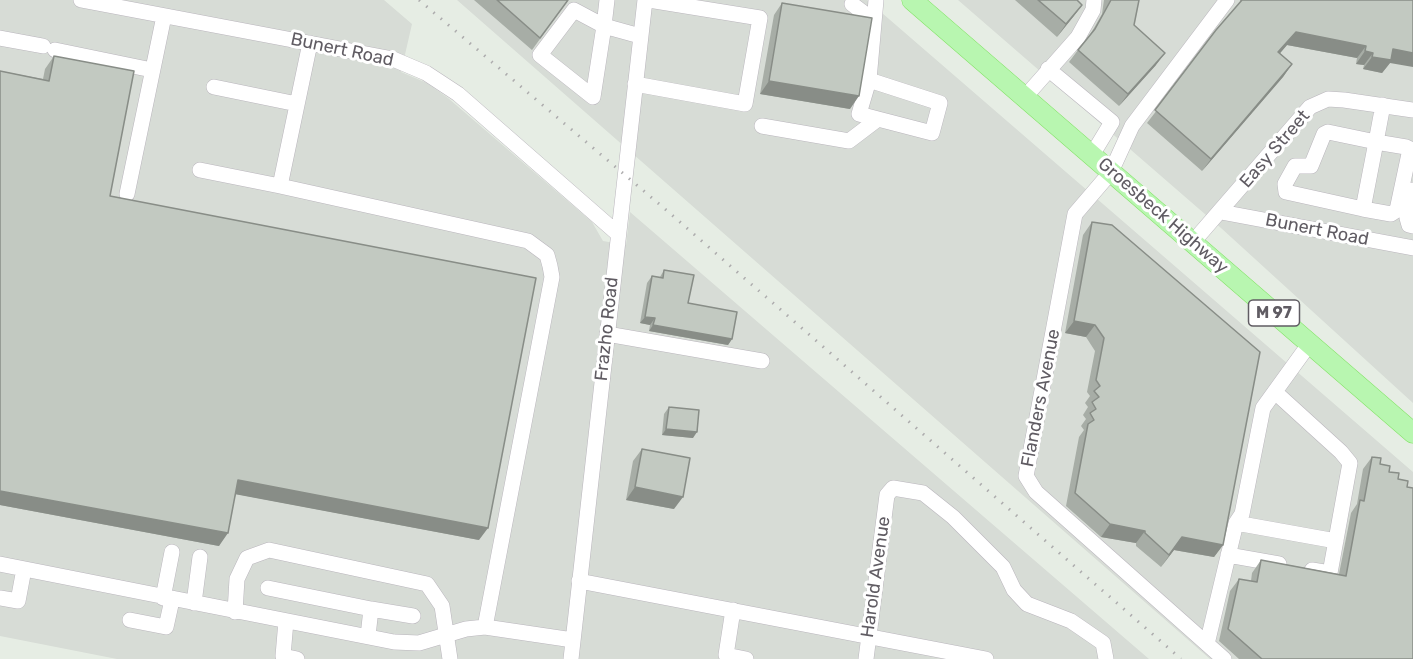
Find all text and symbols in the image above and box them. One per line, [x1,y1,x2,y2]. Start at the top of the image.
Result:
street label: Bunert Road [289,29,395,71]
street label: Easy Street [1235,106,1315,192]
street label: Groesbeck Highway [1093,154,1233,278]
street label: Bunert Road [1264,209,1370,251]
street label: Frazho Road [591,276,623,382]
road number: M 97 [1248,300,1300,326]
street label: Flanders Avenue [1017,327,1065,469]
street label: Harold Avenue [857,515,895,639]

